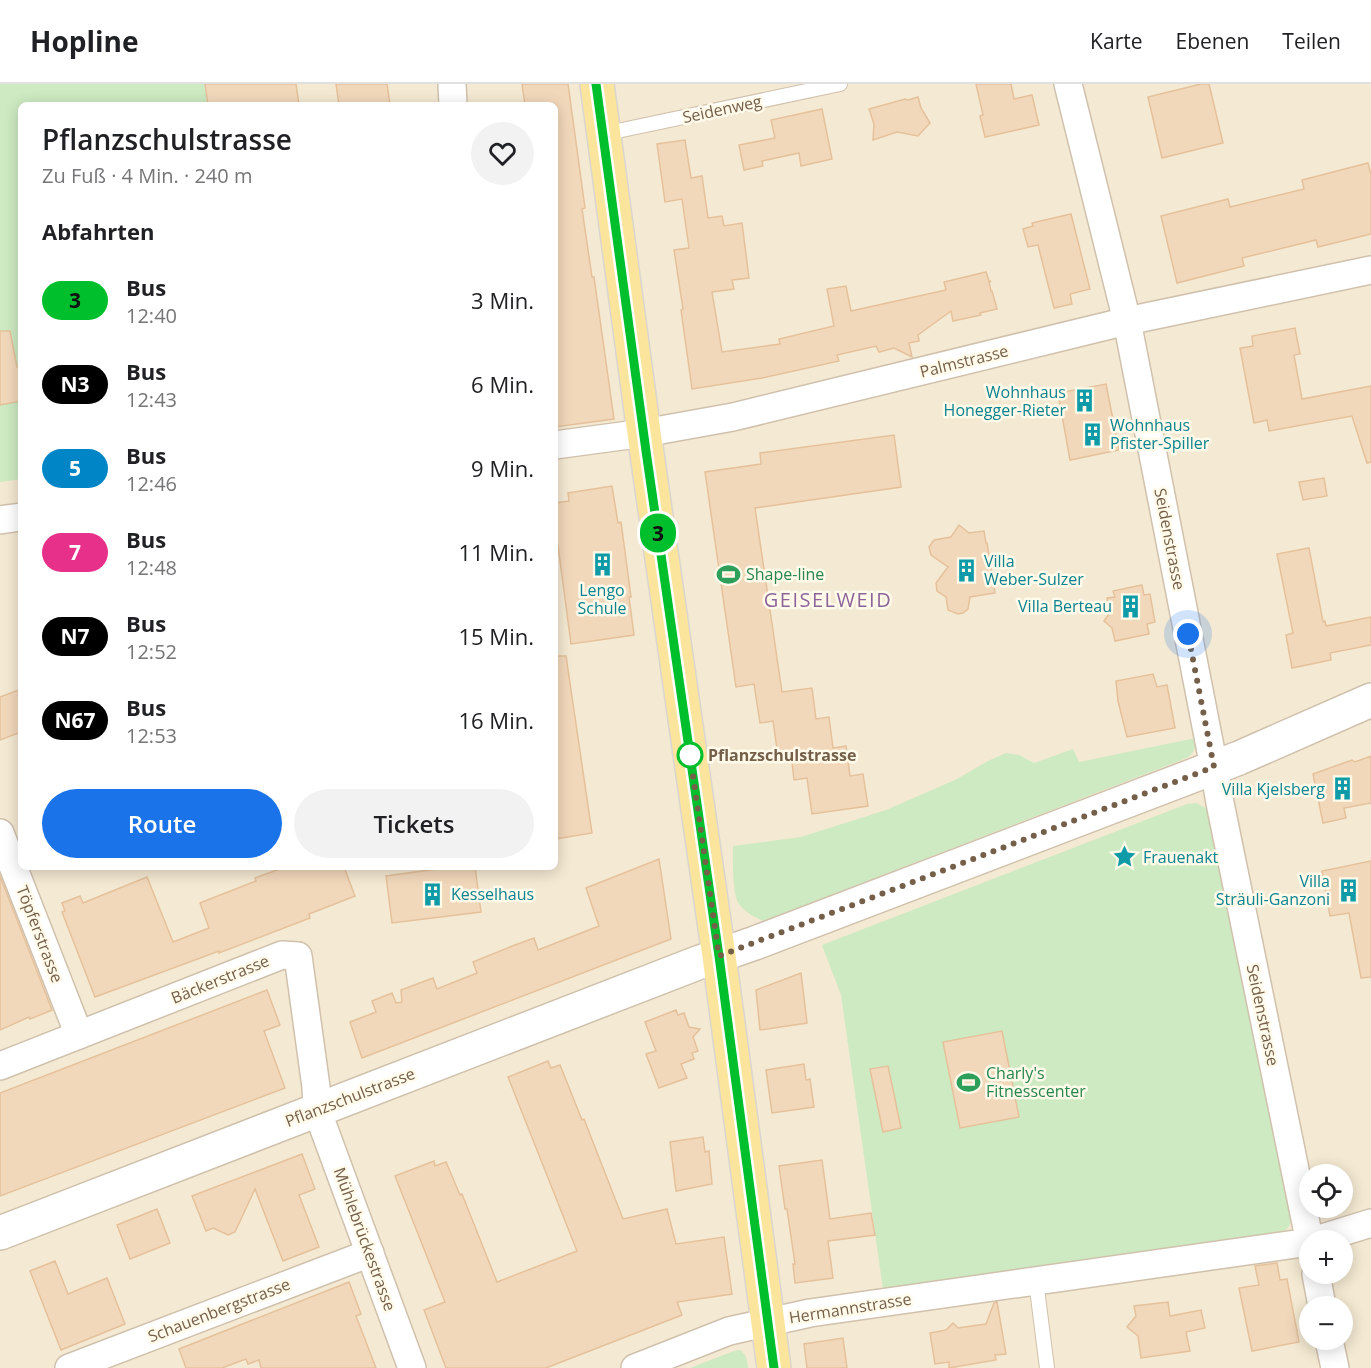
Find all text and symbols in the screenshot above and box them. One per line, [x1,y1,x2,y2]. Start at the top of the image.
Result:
text: Hopline [30,22,139,60]
text: Karte [1090,27,1143,55]
text: Ebenen [1176,27,1249,55]
text: Teilen [1282,27,1341,55]
street label: Seidenweg [680,90,764,128]
text: Pflanzschulstrasse [42,120,292,158]
button: heart [471,122,534,185]
text: Zu Fuß · 4 Min. · 240 m [42,162,252,189]
text: Abfahrten [42,216,154,246]
text: Bus [126,272,166,302]
text: 3 Min. [471,285,534,315]
text: 3 [69,286,81,314]
text: 12:40 [126,302,177,329]
street label: Palmstrasse [918,339,1011,383]
text: Bus [126,356,166,386]
text: 6 Min. [471,369,534,399]
text: N3 [60,370,90,398]
place label: Wohnhaus Honegger-Rieter [944,381,1066,421]
text: 12:43 [126,386,177,413]
building icon: Wohnhaus Honegger-Rieter [1071,388,1097,414]
place label: Wohnhaus Pfister-Spiller [1110,414,1210,454]
building icon: Wohnhaus Pfister-Spiller [1079,421,1105,447]
text: Bus [126,440,166,470]
text: 9 Min. [471,453,534,483]
text: 5 [69,454,81,482]
text: 12:46 [126,470,177,497]
street label: Seidenstrasse [1149,486,1191,592]
line badge: 3 [638,514,678,552]
text: 3 [652,519,664,547]
text: Bus [126,524,166,554]
text: 11 Min. [459,537,534,567]
text: 7 [69,538,81,566]
place label: Villa Weber-Sulzer [984,550,1084,590]
building icon: Lengo Schule [589,552,615,578]
text: 12:48 [126,554,177,581]
building icon: Villa Weber-Sulzer [953,557,979,583]
sports icon: Shape-line [715,561,741,587]
place label: Shape-line [746,563,824,585]
place label: Lengo Schule [577,579,627,619]
district label: GEISELWEID [764,586,892,613]
building icon: Villa Berteau [1117,593,1143,619]
place label: Villa Berteau [1018,595,1112,617]
text: Bus [126,608,166,638]
your location [1173,619,1203,649]
text: 15 Min. [459,621,534,651]
text: N7 [60,622,90,650]
text: 12:52 [126,638,177,665]
text: Bus [126,692,166,722]
text: 16 Min. [459,705,534,735]
text: N67 [54,706,96,734]
text: 12:53 [126,722,177,749]
marker: Pflanzschulstrasse [677,742,703,768]
place label: Pflanzschulstrasse [708,744,856,766]
building icon: Villa Kjelsberg [1330,776,1356,802]
place label: Villa Kjelsberg [1222,778,1325,800]
button: Route [42,789,282,858]
button: Tickets [294,789,534,858]
place icon: Frauenakt [1112,844,1138,870]
place label: Frauenakt [1143,846,1219,868]
place label: Villa Sträuli-Ganzoni [1216,870,1330,910]
building icon: Villa Sträuli-Ganzoni [1335,877,1361,903]
building icon: Kesselhaus [420,881,446,907]
street label: Töpferstrasse [11,882,69,986]
place label: Kesselhaus [451,883,534,905]
street label: Bäckerstrasse [168,949,272,1009]
street label: Seidenstrasse [1241,962,1285,1068]
street label: Pflanzschulstrasse [282,1062,418,1132]
place label: Charly's Fitnesscenter [986,1062,1086,1102]
sports icon: Charly's Fitnesscenter [955,1069,981,1095]
street label: Mühlebrückestrasse [329,1164,401,1314]
map controls [1299,1164,1353,1350]
button: locate [1299,1164,1353,1218]
button: + [1299,1230,1353,1284]
street label: Schauenbergstrasse [145,1273,293,1347]
street label: Hermannstrasse [787,1287,913,1329]
button: − [1299,1296,1353,1350]

